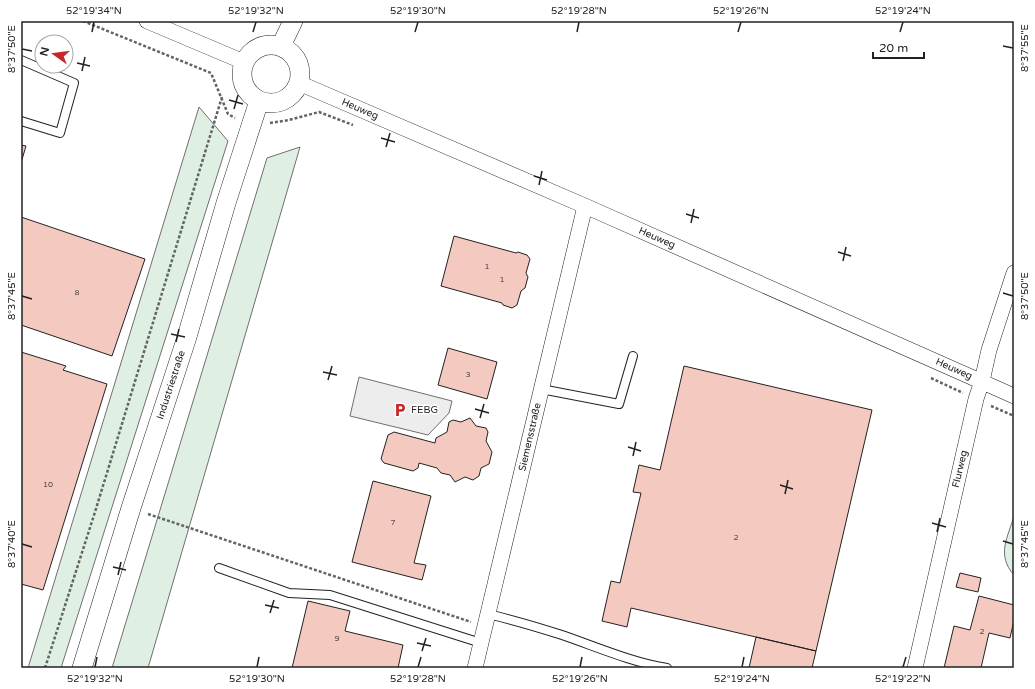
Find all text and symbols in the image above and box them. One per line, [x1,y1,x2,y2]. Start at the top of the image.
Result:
text: 52°19'34"N [66,5,122,17]
text: 52°19'32"N [228,5,284,17]
text: 52°19'30"N [390,5,446,17]
text: 52°19'28"N [551,5,607,17]
text: 52°19'26"N [713,5,769,17]
text: 52°19'24"N [875,5,931,17]
text: 8°37'55"E [1019,24,1031,72]
text: 8°37'50"E [6,25,18,73]
north arrow [34,34,74,74]
scale bar [873,34,924,60]
text: 20 m [879,41,908,55]
text: N [37,46,52,58]
street label: Heuweg [340,96,380,122]
street label: Heuweg [637,225,677,251]
house number: 1 [484,262,490,271]
text: 8°37'45"E [6,272,18,320]
text: 8°37'50"E [1019,272,1031,320]
house number: 1 [499,275,505,284]
house number: 8 [74,288,80,297]
street label: Industriestraße [154,349,188,421]
street label: Heuweg [934,356,974,382]
house number: 3 [465,370,471,379]
street label: Siemensstraße [516,401,544,472]
parking icon: FEBG [392,402,408,418]
place label: FEBG [411,404,438,416]
street label: Flurweg [950,449,970,489]
house number: 10 [43,480,53,489]
house number: 7 [390,518,396,527]
text: 8°37'40"E [6,520,18,568]
text: 8°37'45"E [1019,520,1031,568]
house number: 2 [733,533,739,542]
house number: 2 [979,627,985,636]
house number: 9 [334,634,340,643]
text: 52°19'32"N [67,673,123,685]
text: 52°19'30"N [229,673,285,685]
text: 52°19'28"N [390,673,446,685]
text: 52°19'26"N [552,673,608,685]
text: 52°19'24"N [714,673,770,685]
text: 52°19'22"N [875,673,931,685]

